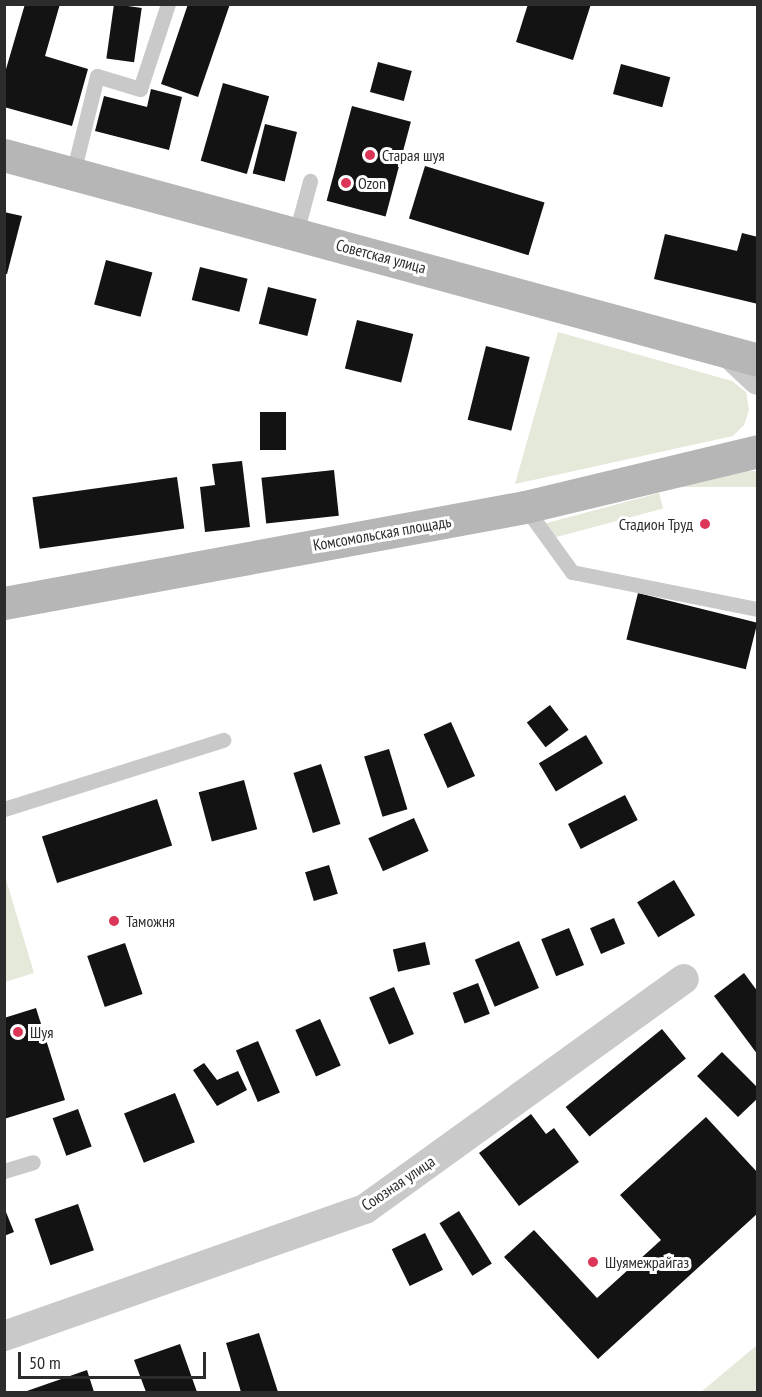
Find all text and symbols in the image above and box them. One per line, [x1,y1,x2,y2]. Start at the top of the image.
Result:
place label: Старая шуя [382,145,445,165]
marker: Старая шуя [363,148,377,162]
place label: Ozon [358,173,386,193]
marker: Ozon [339,176,353,190]
street label: Советская улица [334,235,428,277]
street label: Комсомольская площадь [312,511,452,555]
place label: Стадион Труд [618,514,693,534]
marker: Стадион Труд [698,517,712,531]
place label: Таможня [126,911,175,931]
marker: Таможня [107,914,121,928]
place label: Шуя [30,1022,53,1042]
marker: Шуя [11,1025,25,1039]
street label: Союзная улица [358,1151,438,1215]
place label: Шуямежрайгаз [605,1252,689,1272]
marker: Шуямежрайгаз [586,1255,600,1269]
scale bar [21,1340,208,1378]
text: 50 m [29,1351,61,1374]

